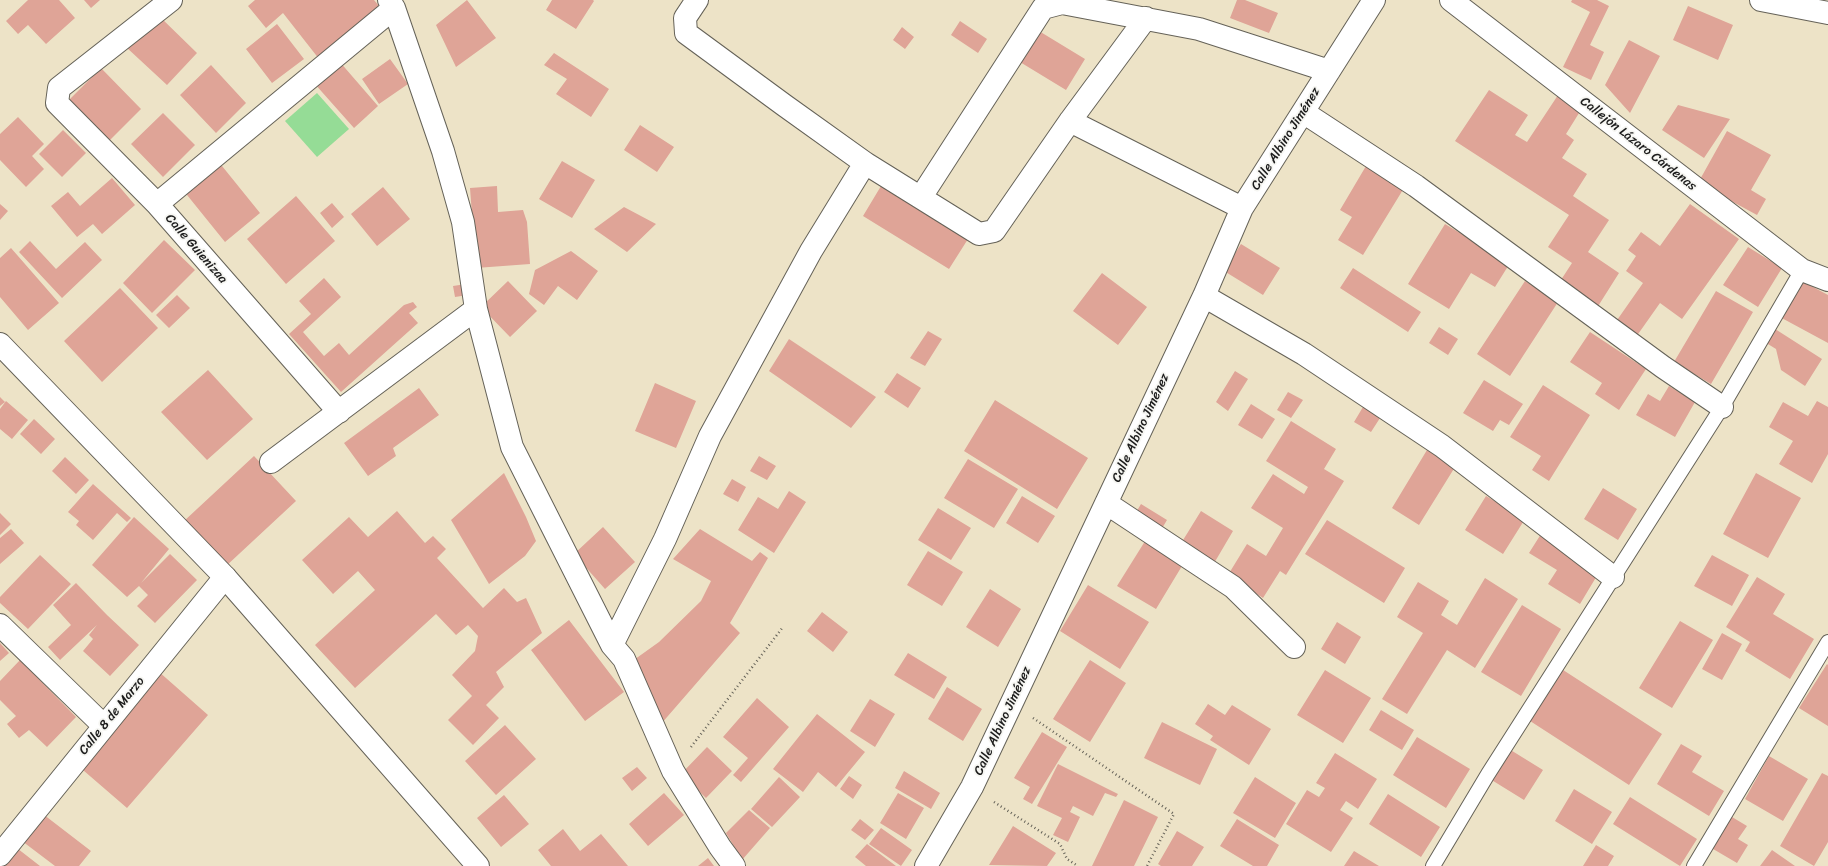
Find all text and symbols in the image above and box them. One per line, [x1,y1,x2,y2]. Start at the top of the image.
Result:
street label: Calle Albino Jiménez [1248,85,1324,193]
street label: Callejón Lázaro Cárdenas [1577,94,1699,194]
street label: Calle Guienizaa [162,211,230,287]
street label: Calle Albino Jiménez [1109,371,1173,485]
street label: Calle Albino Jiménez [971,664,1035,778]
street label: Calle 8 de Marzo [76,674,148,758]

